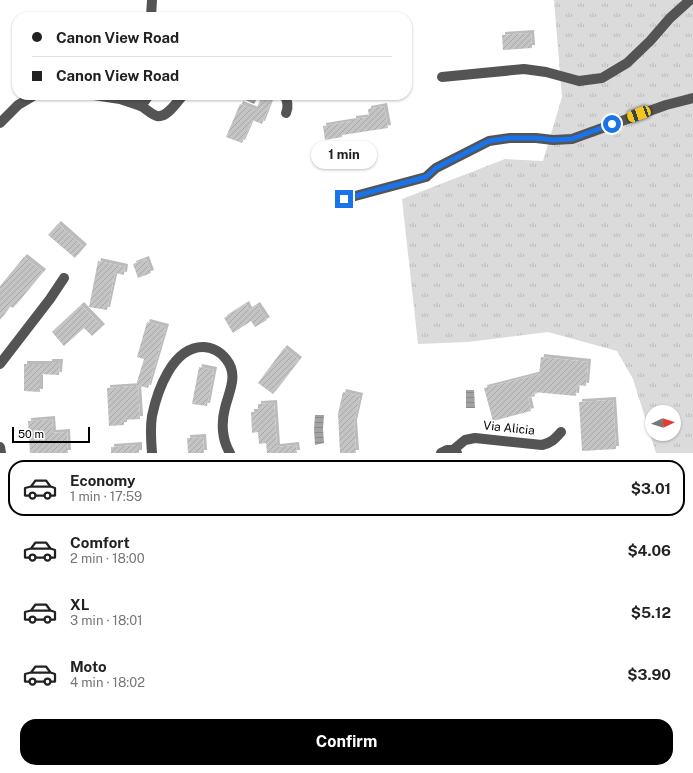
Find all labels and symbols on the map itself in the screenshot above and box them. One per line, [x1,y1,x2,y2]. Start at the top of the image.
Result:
car [626,104,652,124]
route start [603,115,621,133]
callout: 1 min [311,141,377,169]
route end [335,190,353,208]
north arrow [645,405,681,441]
street label: Via Alicia [483,418,535,438]
scale bar [12,425,90,444]

